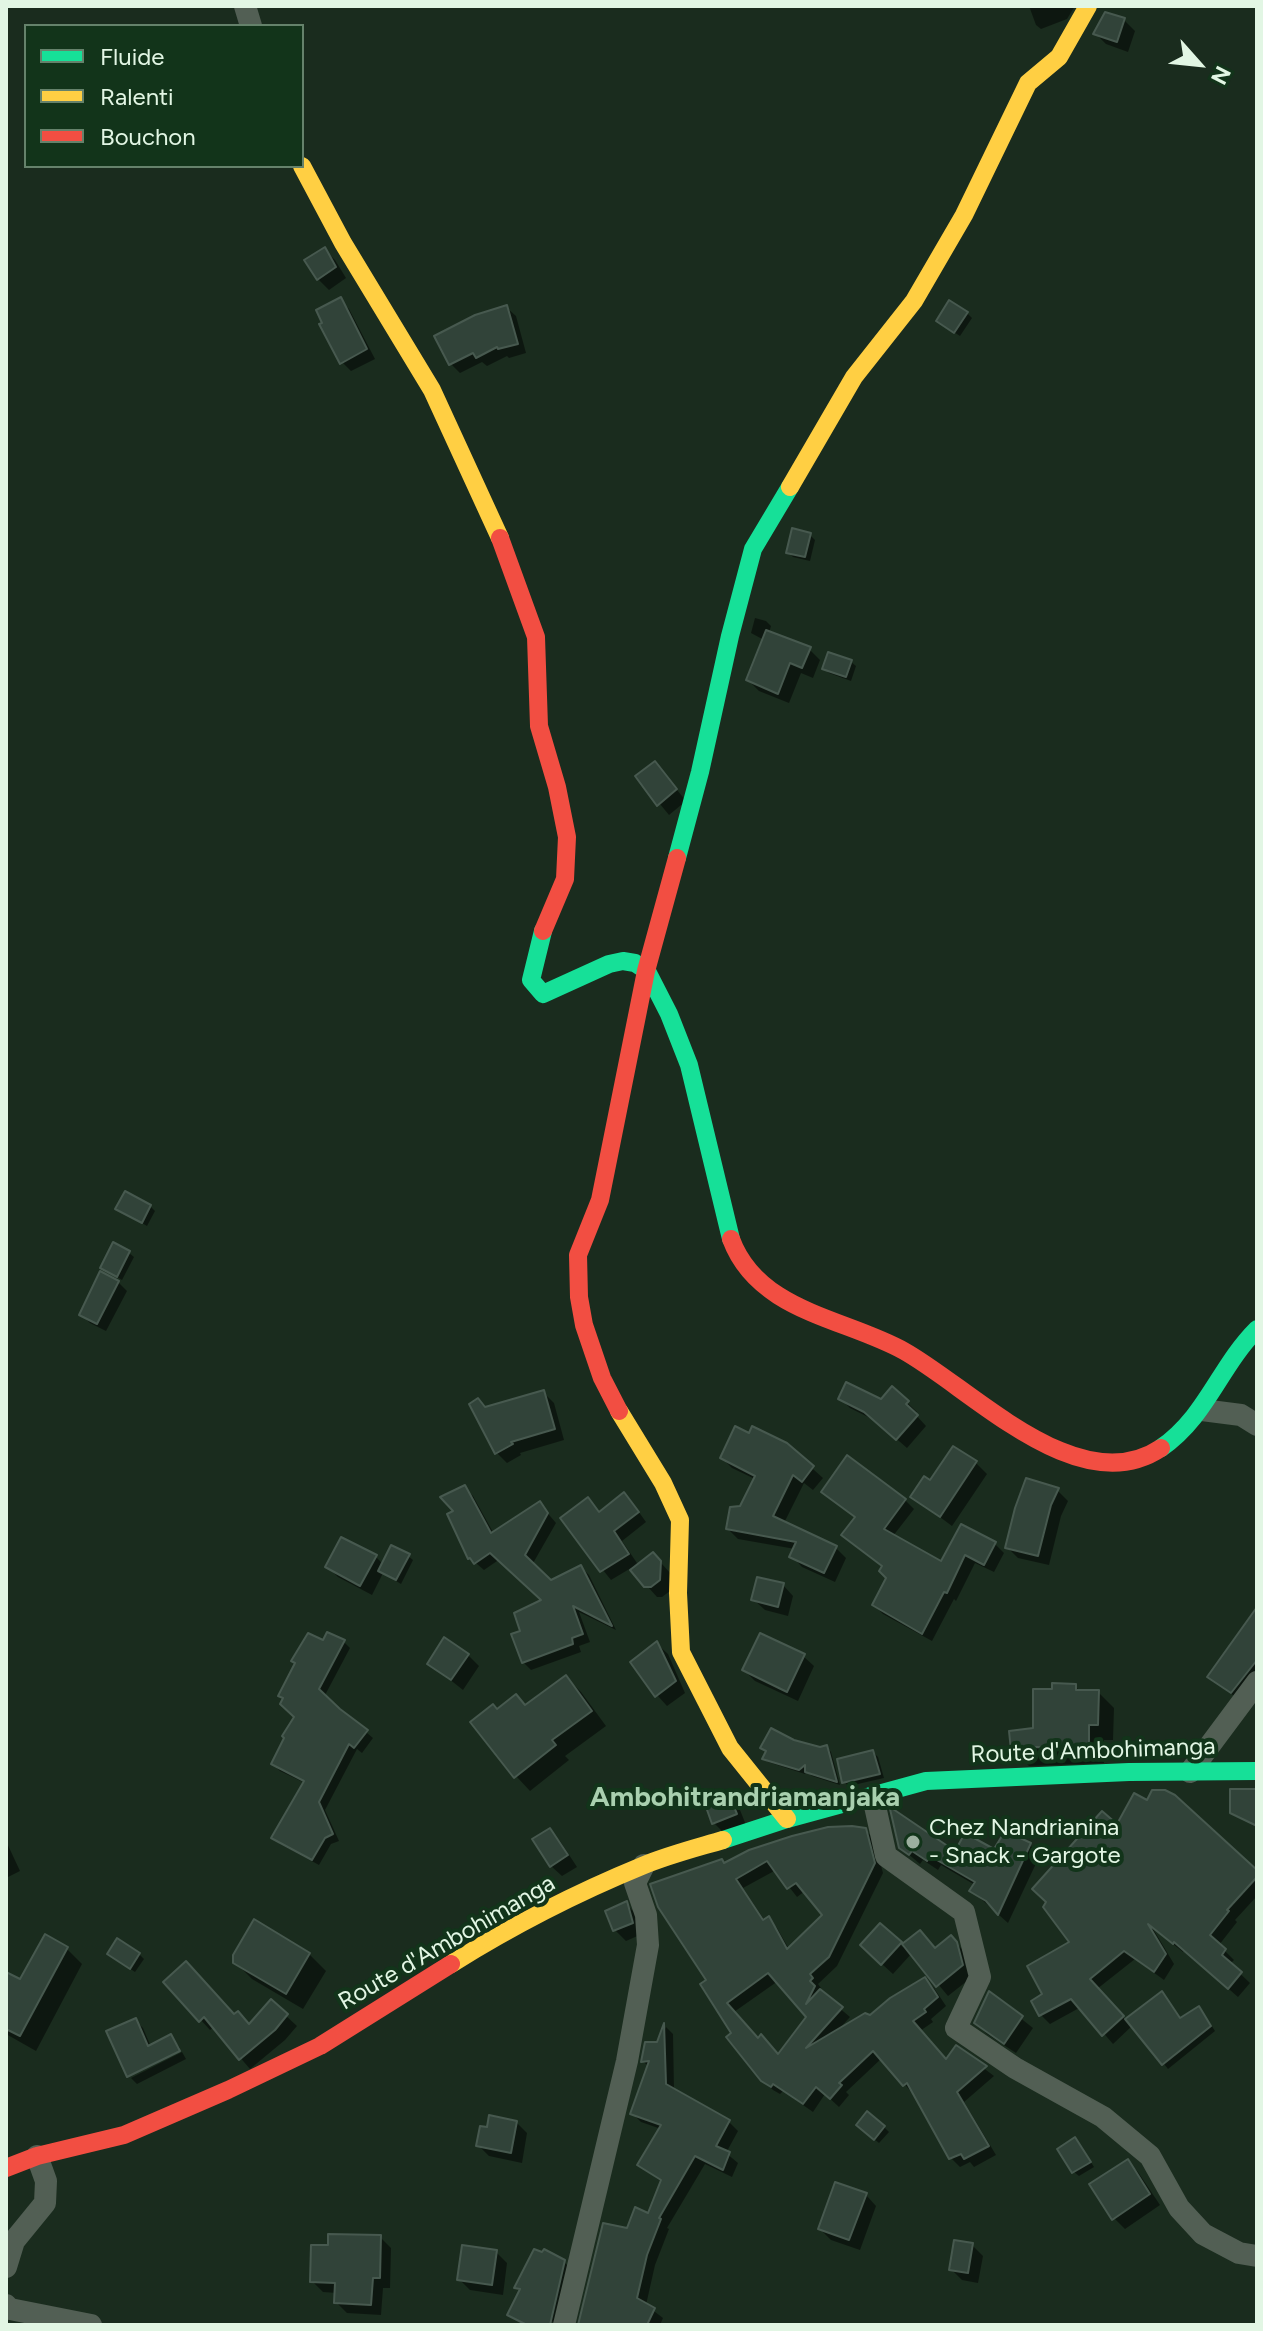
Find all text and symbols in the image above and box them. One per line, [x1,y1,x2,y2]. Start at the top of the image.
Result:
legend [24,24,304,168]
north arrow [1159,24,1239,104]
text: Fluide [100,42,164,71]
text: N [1205,61,1237,89]
text: Ralenti [100,82,174,111]
text: Bouchon [100,122,196,151]
street label: Route d'Ambohimanga [970,1732,1216,1770]
district label: Ambohitrandriamanjaka [590,1781,900,1815]
place label: Chez Nandrianina - Snack - Gargote [929,1814,1121,1870]
marker: Chez Nandrianina - Snack - Gargote [904,1833,922,1851]
street label: Route d'Ambohimanga [334,1869,560,2017]

